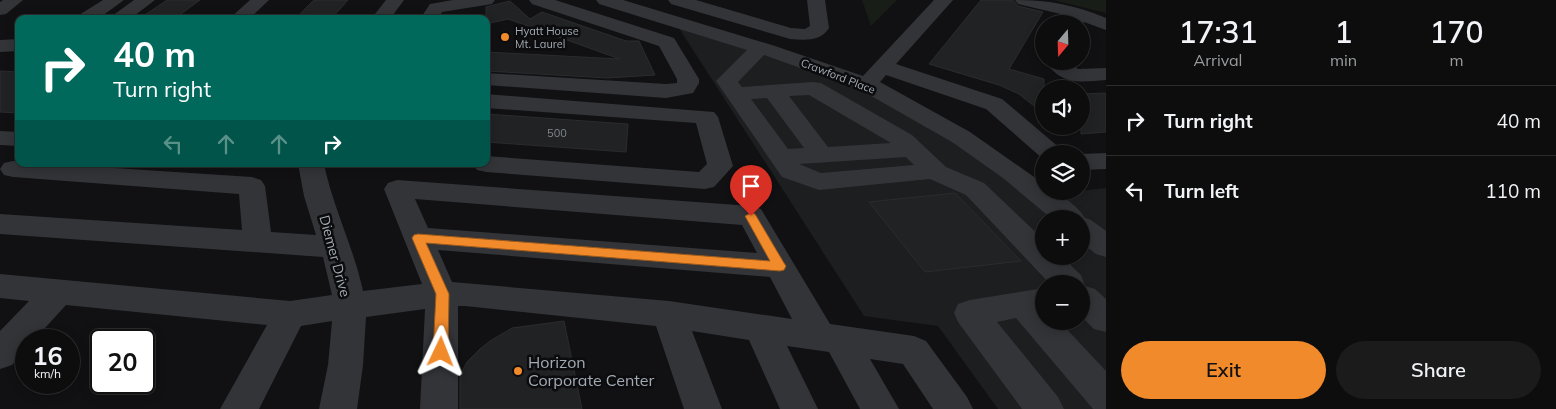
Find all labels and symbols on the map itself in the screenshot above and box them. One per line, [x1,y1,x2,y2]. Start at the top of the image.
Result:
north arrow [1035,15,1090,70]
place label: Hyatt House Mt. Laurel [515,24,579,51]
marker: Hyatt House Mt. Laurel [499,31,511,43]
street label: Crawford Place [799,55,877,97]
house number: 500 [547,126,567,140]
pin [730,165,772,216]
street label: Diemer Drive [315,213,355,299]
position arrow [414,325,466,377]
speed limit sign: 20 [90,329,155,394]
place label: Horizon Corporate Center [528,352,654,390]
marker: Horizon Corporate Center [512,365,524,377]

